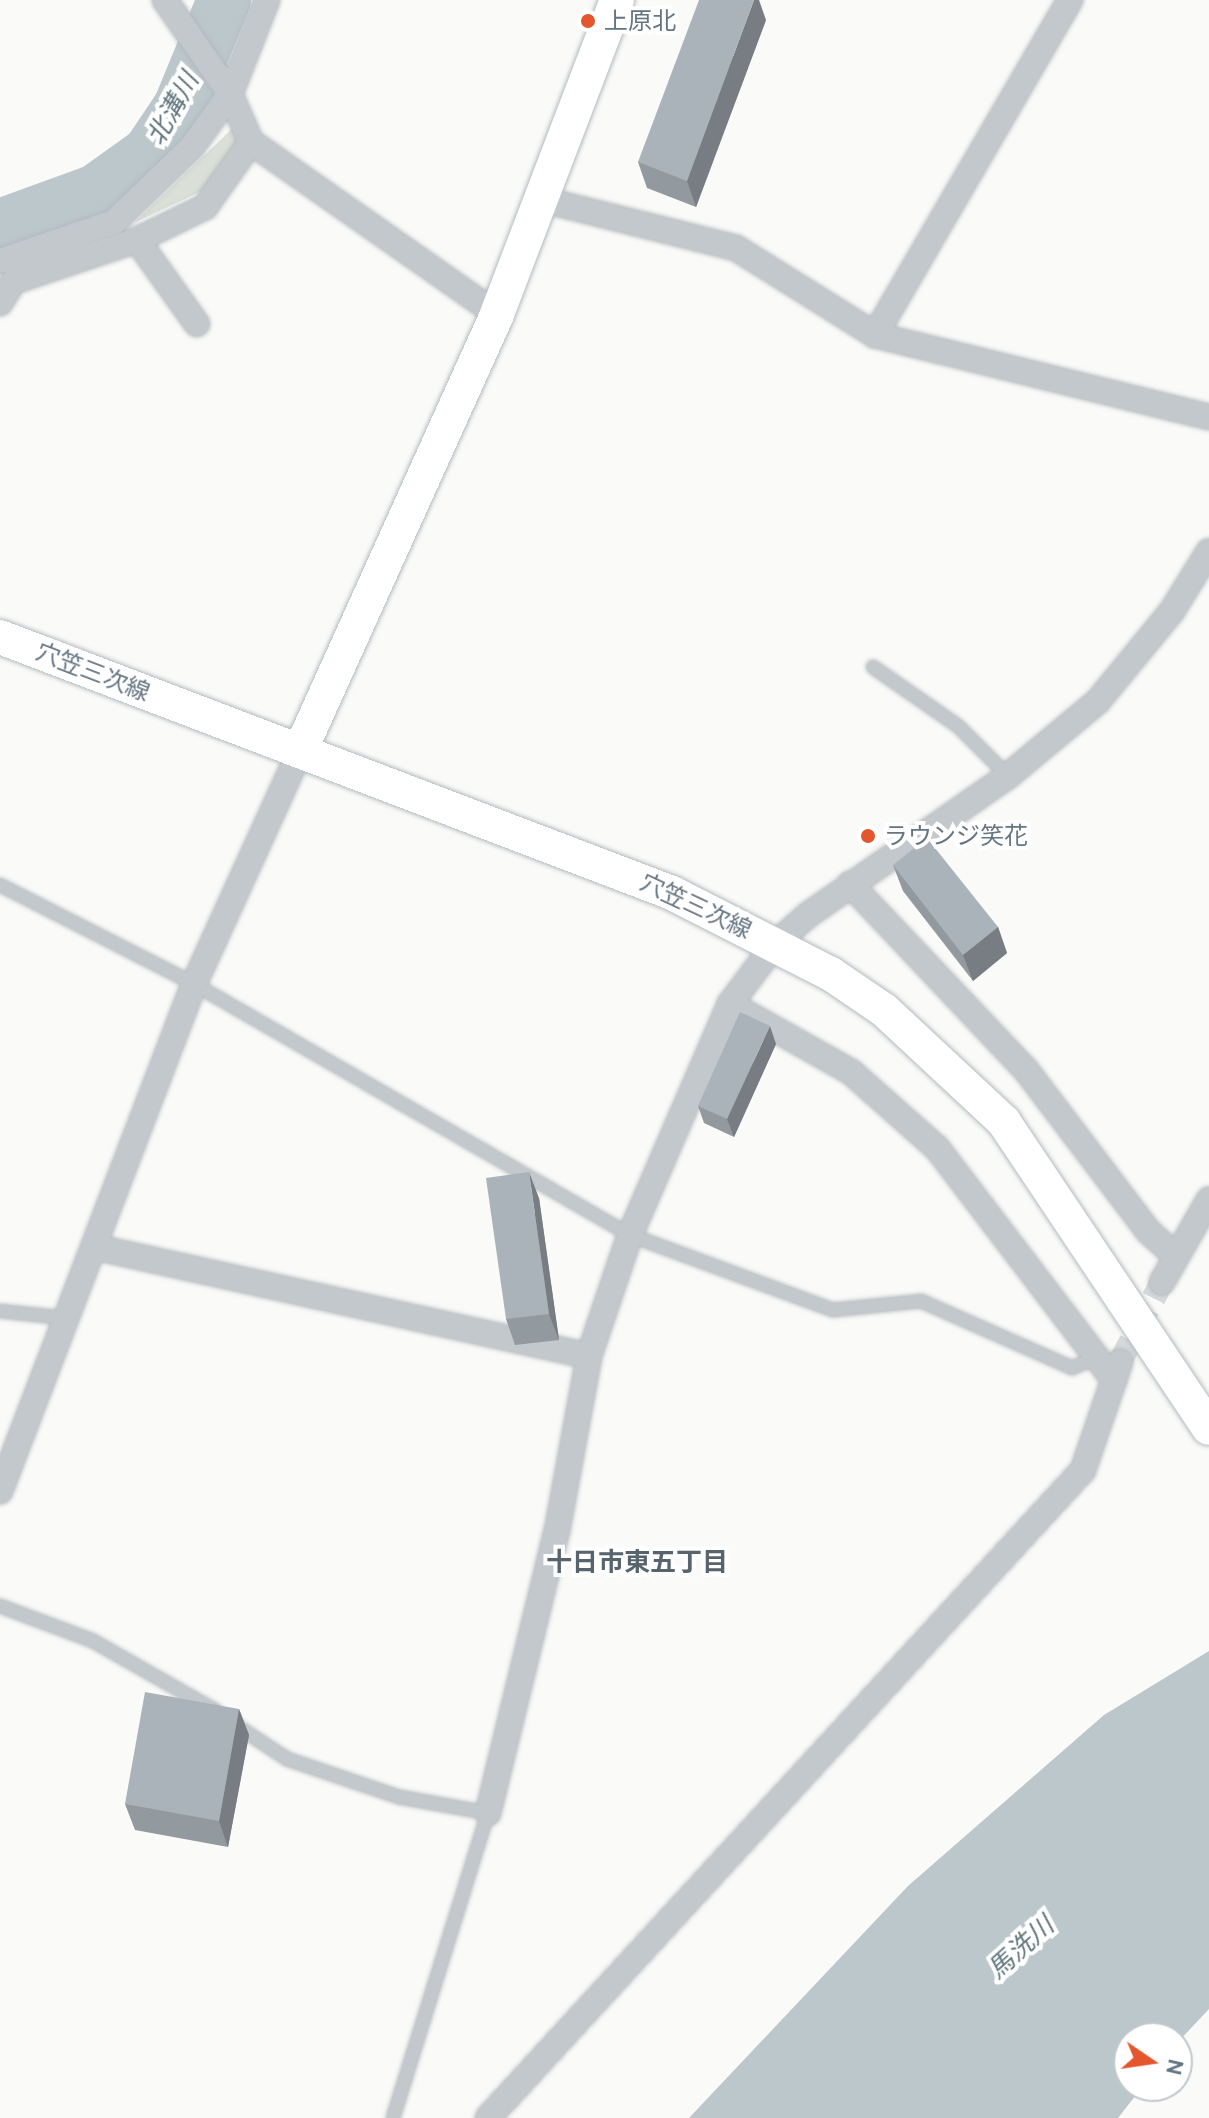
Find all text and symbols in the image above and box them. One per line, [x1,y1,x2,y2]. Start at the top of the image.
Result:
place label: 上原北 [604,7,676,35]
marker: 上原北 [579,12,597,30]
water label: 北溝川 [140,67,206,151]
street label: 穴笠三次線 [32,637,154,707]
place label: ラウンジ笑花 [884,822,1028,850]
marker: ラウンジ笑花 [859,827,877,845]
street label: 穴笠三次線 [636,868,756,944]
district label: 十日市東五丁目 [546,1547,728,1579]
water label: 馬洗川 [982,1910,1060,1986]
north arrow [1113,2022,1193,2102]
text: N [1160,2056,1190,2078]

